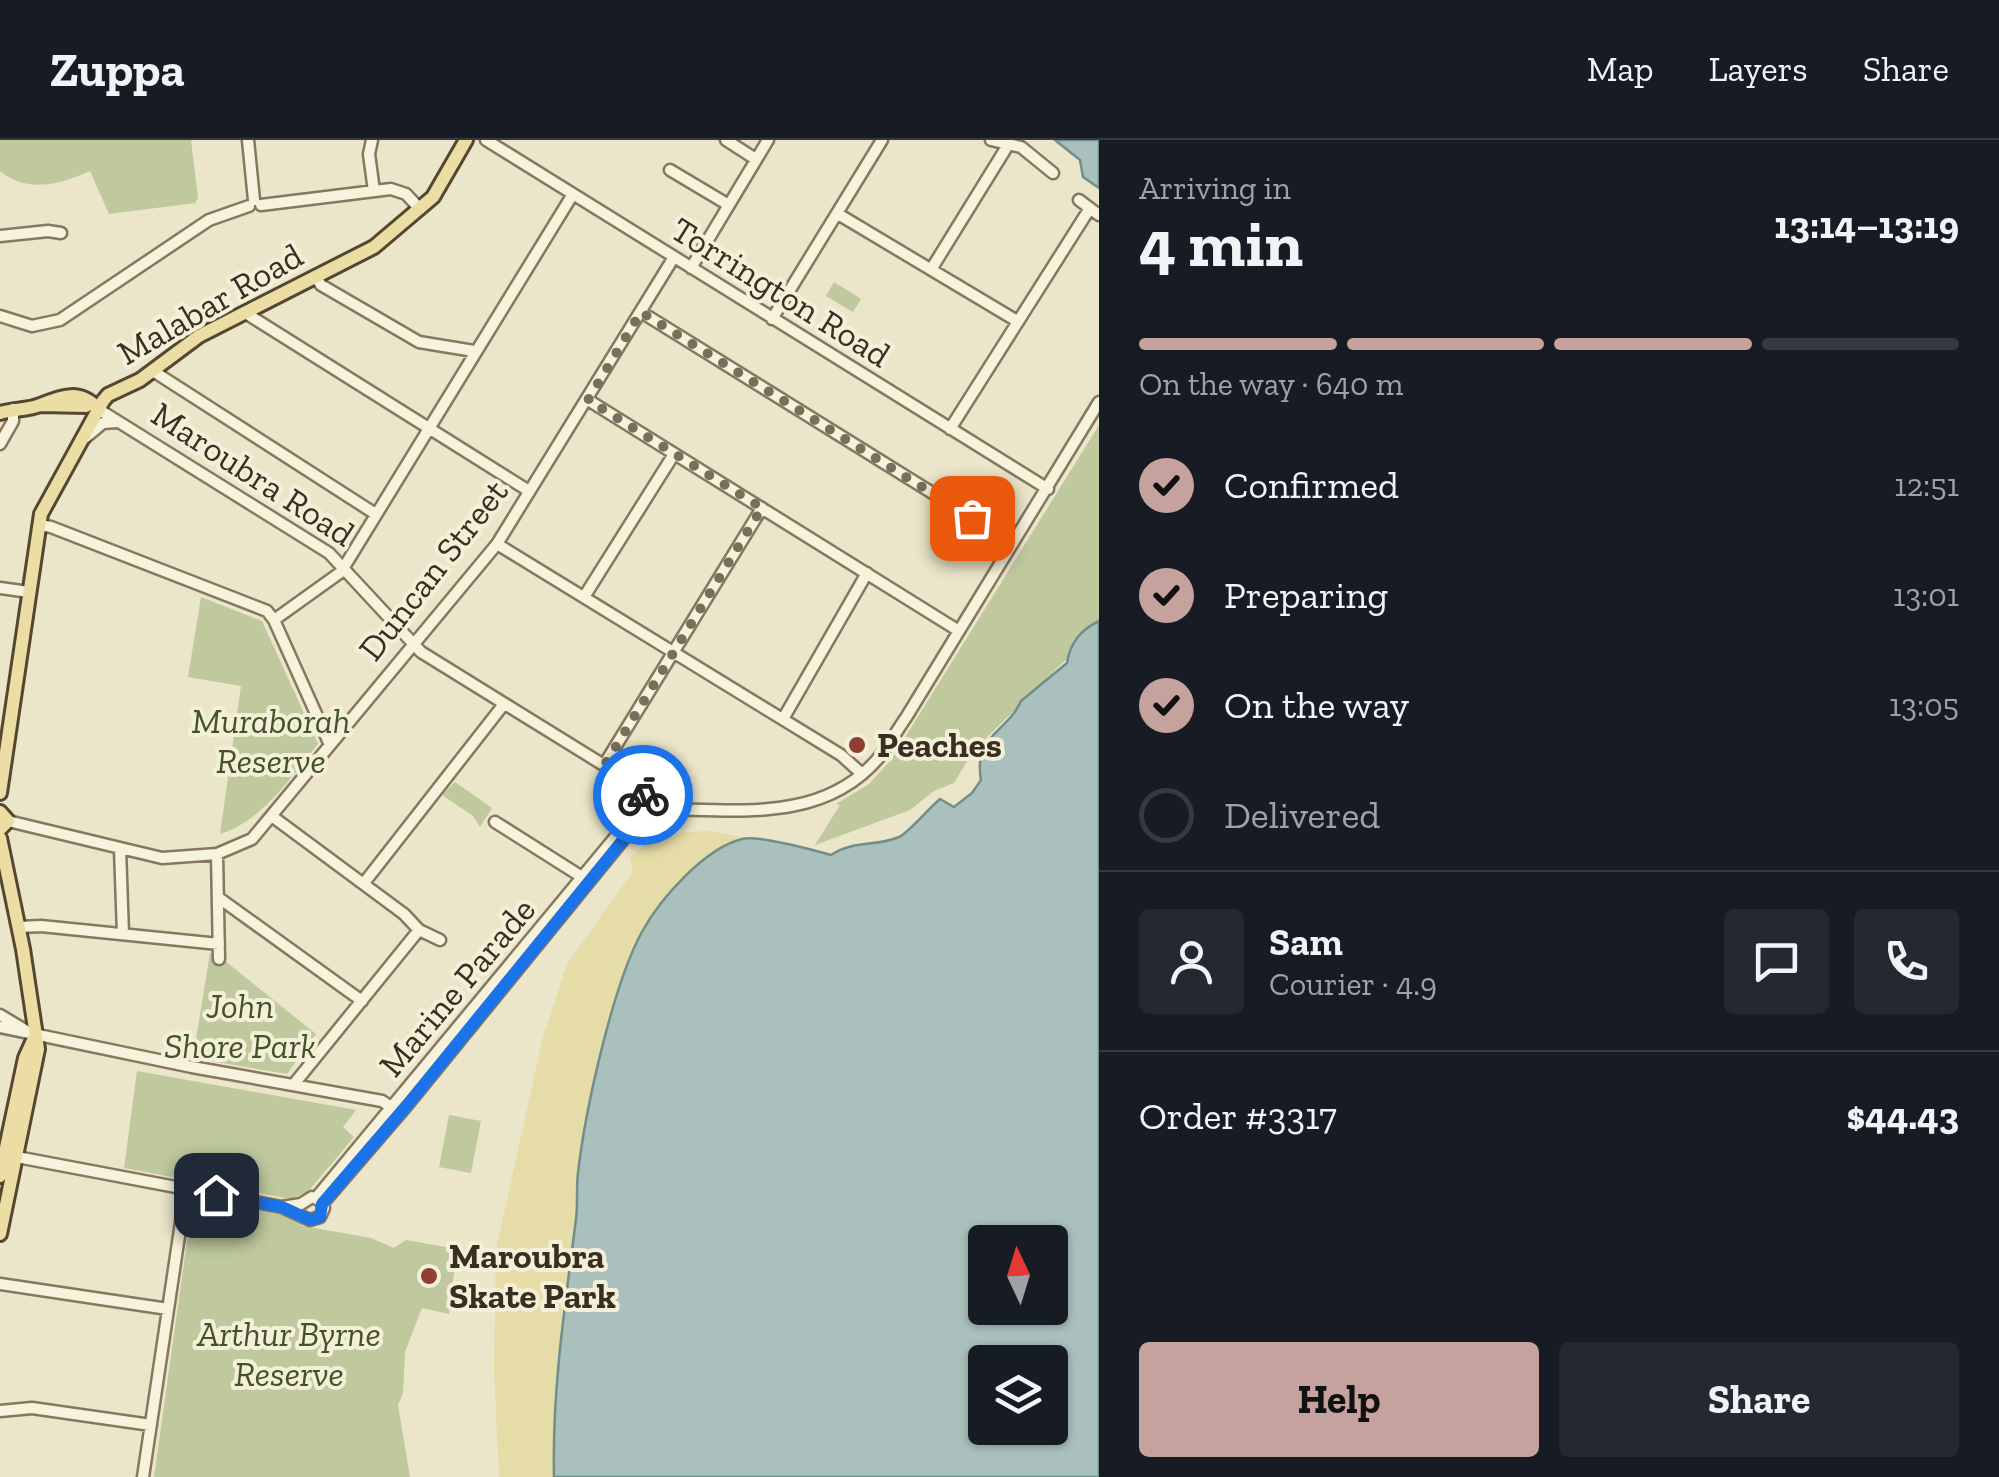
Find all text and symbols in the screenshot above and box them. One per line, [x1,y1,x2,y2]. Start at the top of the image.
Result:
text: Zuppa [50,41,185,98]
text: Map [1587,48,1654,90]
text: Layers [1709,48,1808,90]
text: Share [1863,48,1949,90]
text: Arriving in [1139,169,1291,207]
text: 13:14–13:19 [1774,202,1959,248]
text: 4 min [1139,205,1303,283]
street label: Torrington Road [664,208,898,376]
street label: Malabar Road [110,234,310,374]
text: On the way · 640 m [1139,365,1403,403]
street label: Maroubra Road [144,393,362,555]
icon: check [1139,458,1194,513]
text: Confirmed [1224,462,1399,508]
text: 12:51 [1894,466,1959,504]
street label: Duncan Street [349,471,517,669]
pin [930,476,1015,561]
icon: bag [945,491,1000,546]
icon: check [1139,568,1194,623]
text: Preparing [1224,572,1388,618]
text: 13:01 [1893,576,1959,614]
icon: check [1139,678,1194,733]
text: On the way [1224,682,1409,728]
text: 13:05 [1889,686,1959,724]
park label: Muraborah Reserve [192,700,350,782]
place label: Peaches [877,724,1002,766]
marker: Peaches [846,734,868,756]
courier [593,745,693,845]
icon: bike [616,768,671,823]
text: Delivered [1224,792,1380,838]
street label: Marine Parade [370,889,544,1085]
button: person [1139,909,1244,1014]
button: chat [1724,909,1829,1014]
button: phone [1854,909,1959,1014]
text: Sam [1269,919,1343,965]
text: Courier · 4.9 [1269,965,1437,1003]
park label: John Shore Park [164,985,316,1067]
text: Order #3317 [1139,1093,1337,1139]
text: $44.43 [1846,1093,1959,1139]
pin [174,1153,259,1238]
icon: home [189,1168,244,1223]
north arrow [968,1225,1068,1325]
map controls [968,1225,1068,1445]
place label: Maroubra Skate Park [449,1235,616,1317]
marker: Maroubra Skate Park [418,1265,440,1287]
park label: Arthur Byrne Reserve [196,1313,381,1395]
button: Help [1139,1342,1539,1457]
button: Share [1559,1342,1959,1457]
button: layers [968,1345,1068,1445]

